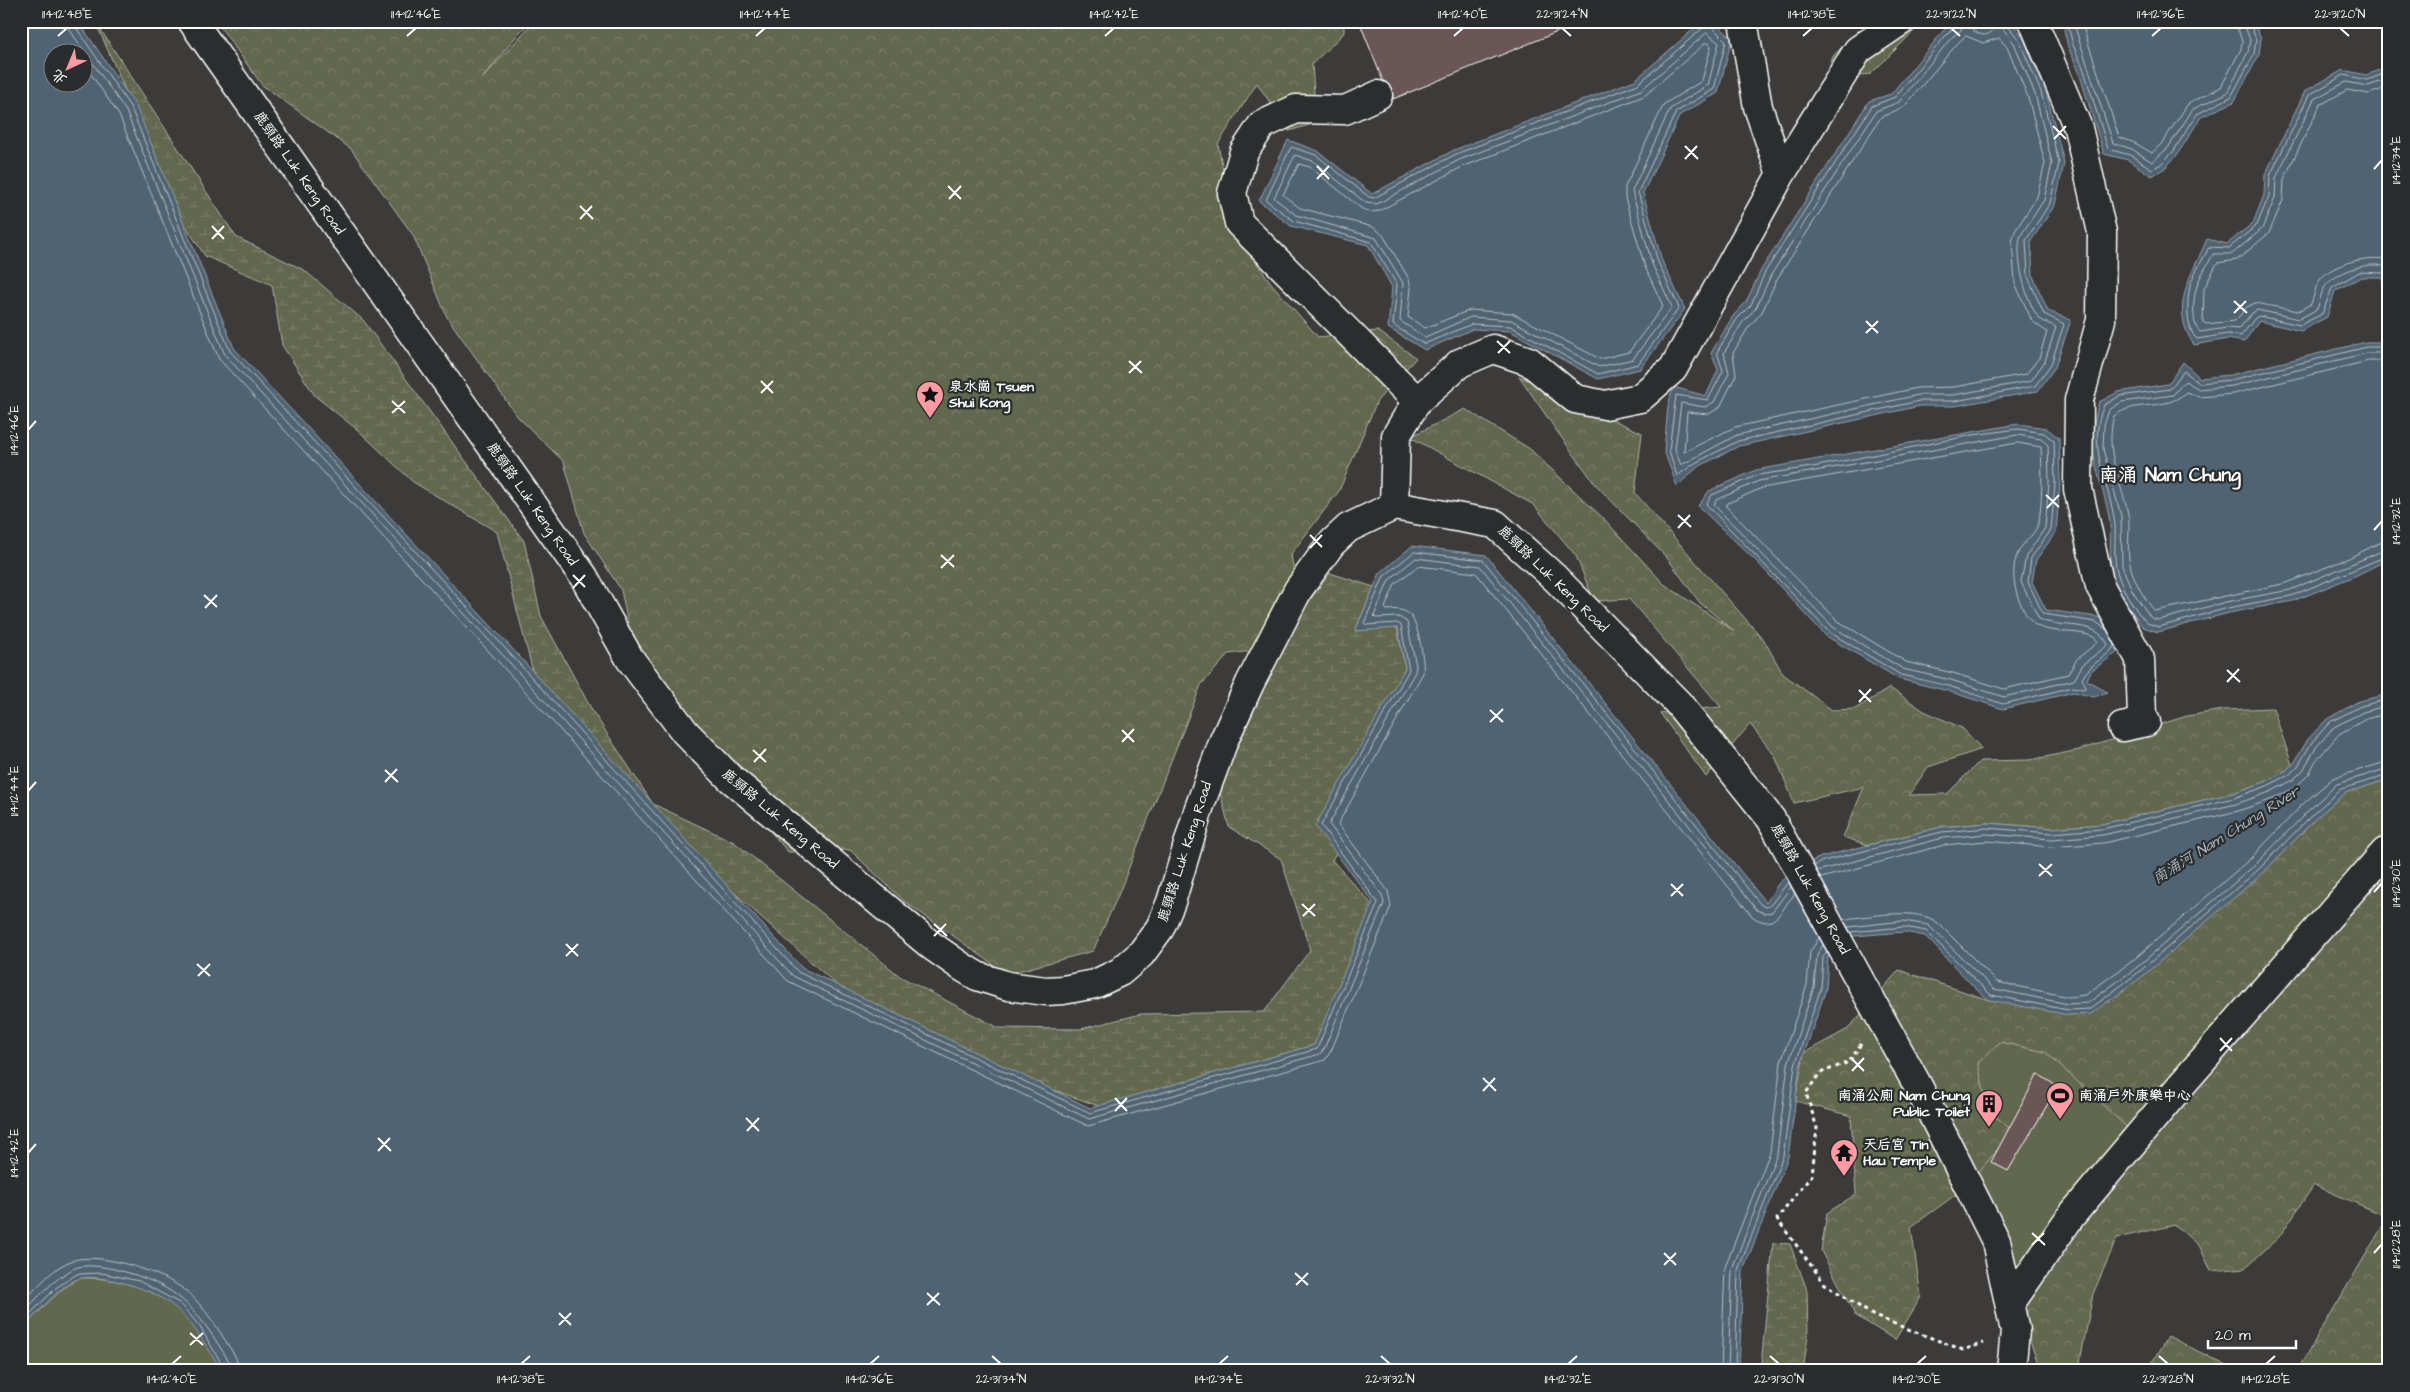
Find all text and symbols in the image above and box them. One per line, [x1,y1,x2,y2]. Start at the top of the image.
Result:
text: 114°12'48"E [42,6,92,23]
text: 114°12'46"E [391,6,441,23]
text: 114°12'44"E [740,6,790,23]
text: 114°12'42"E [1089,6,1139,23]
text: 114°12'40"E [1438,6,1488,23]
text: 22°31'24"N [1536,6,1588,23]
text: 114°12'38"E [1788,6,1836,23]
text: 22°31'22"N [1926,6,1976,23]
text: 114°12'36"E [2137,6,2185,23]
text: 22°31'20"N [2315,6,2366,23]
north arrow [42,42,92,92]
text: 北 [48,65,72,89]
street label: 鹿頸路 Luk Keng Road [249,107,349,239]
text: 114°12'34"E [2388,136,2405,184]
place label: 泉水崗 Tsuen Shui Kong [948,377,1034,414]
place icon: 泉水崗 Tsuen Shui Kong [915,380,945,419]
text: 114°12'46"E [6,405,23,455]
street label: 鹿頸路 Luk Keng Road [482,438,582,570]
district label: 南涌 Nam Chung [2099,462,2241,490]
text: 114°12'32"E [2388,497,2405,545]
street label: 鹿頸路 Luk Keng Road [1493,521,1613,637]
street label: 鹿頸路 Luk Keng Road [717,764,843,874]
text: 114°12'44"E [6,766,23,816]
street label: 鹿頸路 Luk Keng Road [1153,779,1217,925]
water label: 南涌河 Nam Chung River [2148,780,2306,890]
street label: 鹿頸路 Luk Keng Road [1766,820,1854,958]
text: 114°12'30"E [2388,859,2405,907]
sports icon: 南涌戶外康樂中心 [2045,1081,2075,1120]
place label: 南涌公廁 Nam Chung Public Toilet [1838,1086,1971,1122]
place label: 南涌戶外康樂中心 [2079,1086,2191,1106]
building icon: 南涌公廁 Nam Chung Public Toilet [1974,1089,2004,1128]
text: 114°12'42"E [6,1128,23,1178]
place label: 天后宮 Tin Hau Temple [1863,1135,1937,1171]
temple icon: 天后宮 Tin Hau Temple [1829,1138,1859,1177]
text: 114°12'28"E [2388,1220,2405,1268]
scale bar [2208,1317,2295,1349]
text: 20 m [2215,1325,2251,1346]
text: 114°12'40"E [147,1371,197,1388]
text: 114°12'38"E [497,1371,545,1388]
text: 114°12'36"E [846,1371,894,1388]
text: 22°31'34"N [976,1371,1027,1388]
text: 114°12'34"E [1195,1371,1243,1388]
text: 22°31'32"N [1365,1371,1415,1388]
text: 114°12'32"E [1544,1371,1592,1388]
text: 22°31'30"N [1754,1371,1804,1388]
text: 114°12'30"E [1893,1371,1941,1388]
text: 22°31'28"N [2143,1371,2194,1388]
text: 114°12'28"E [2242,1371,2290,1388]

